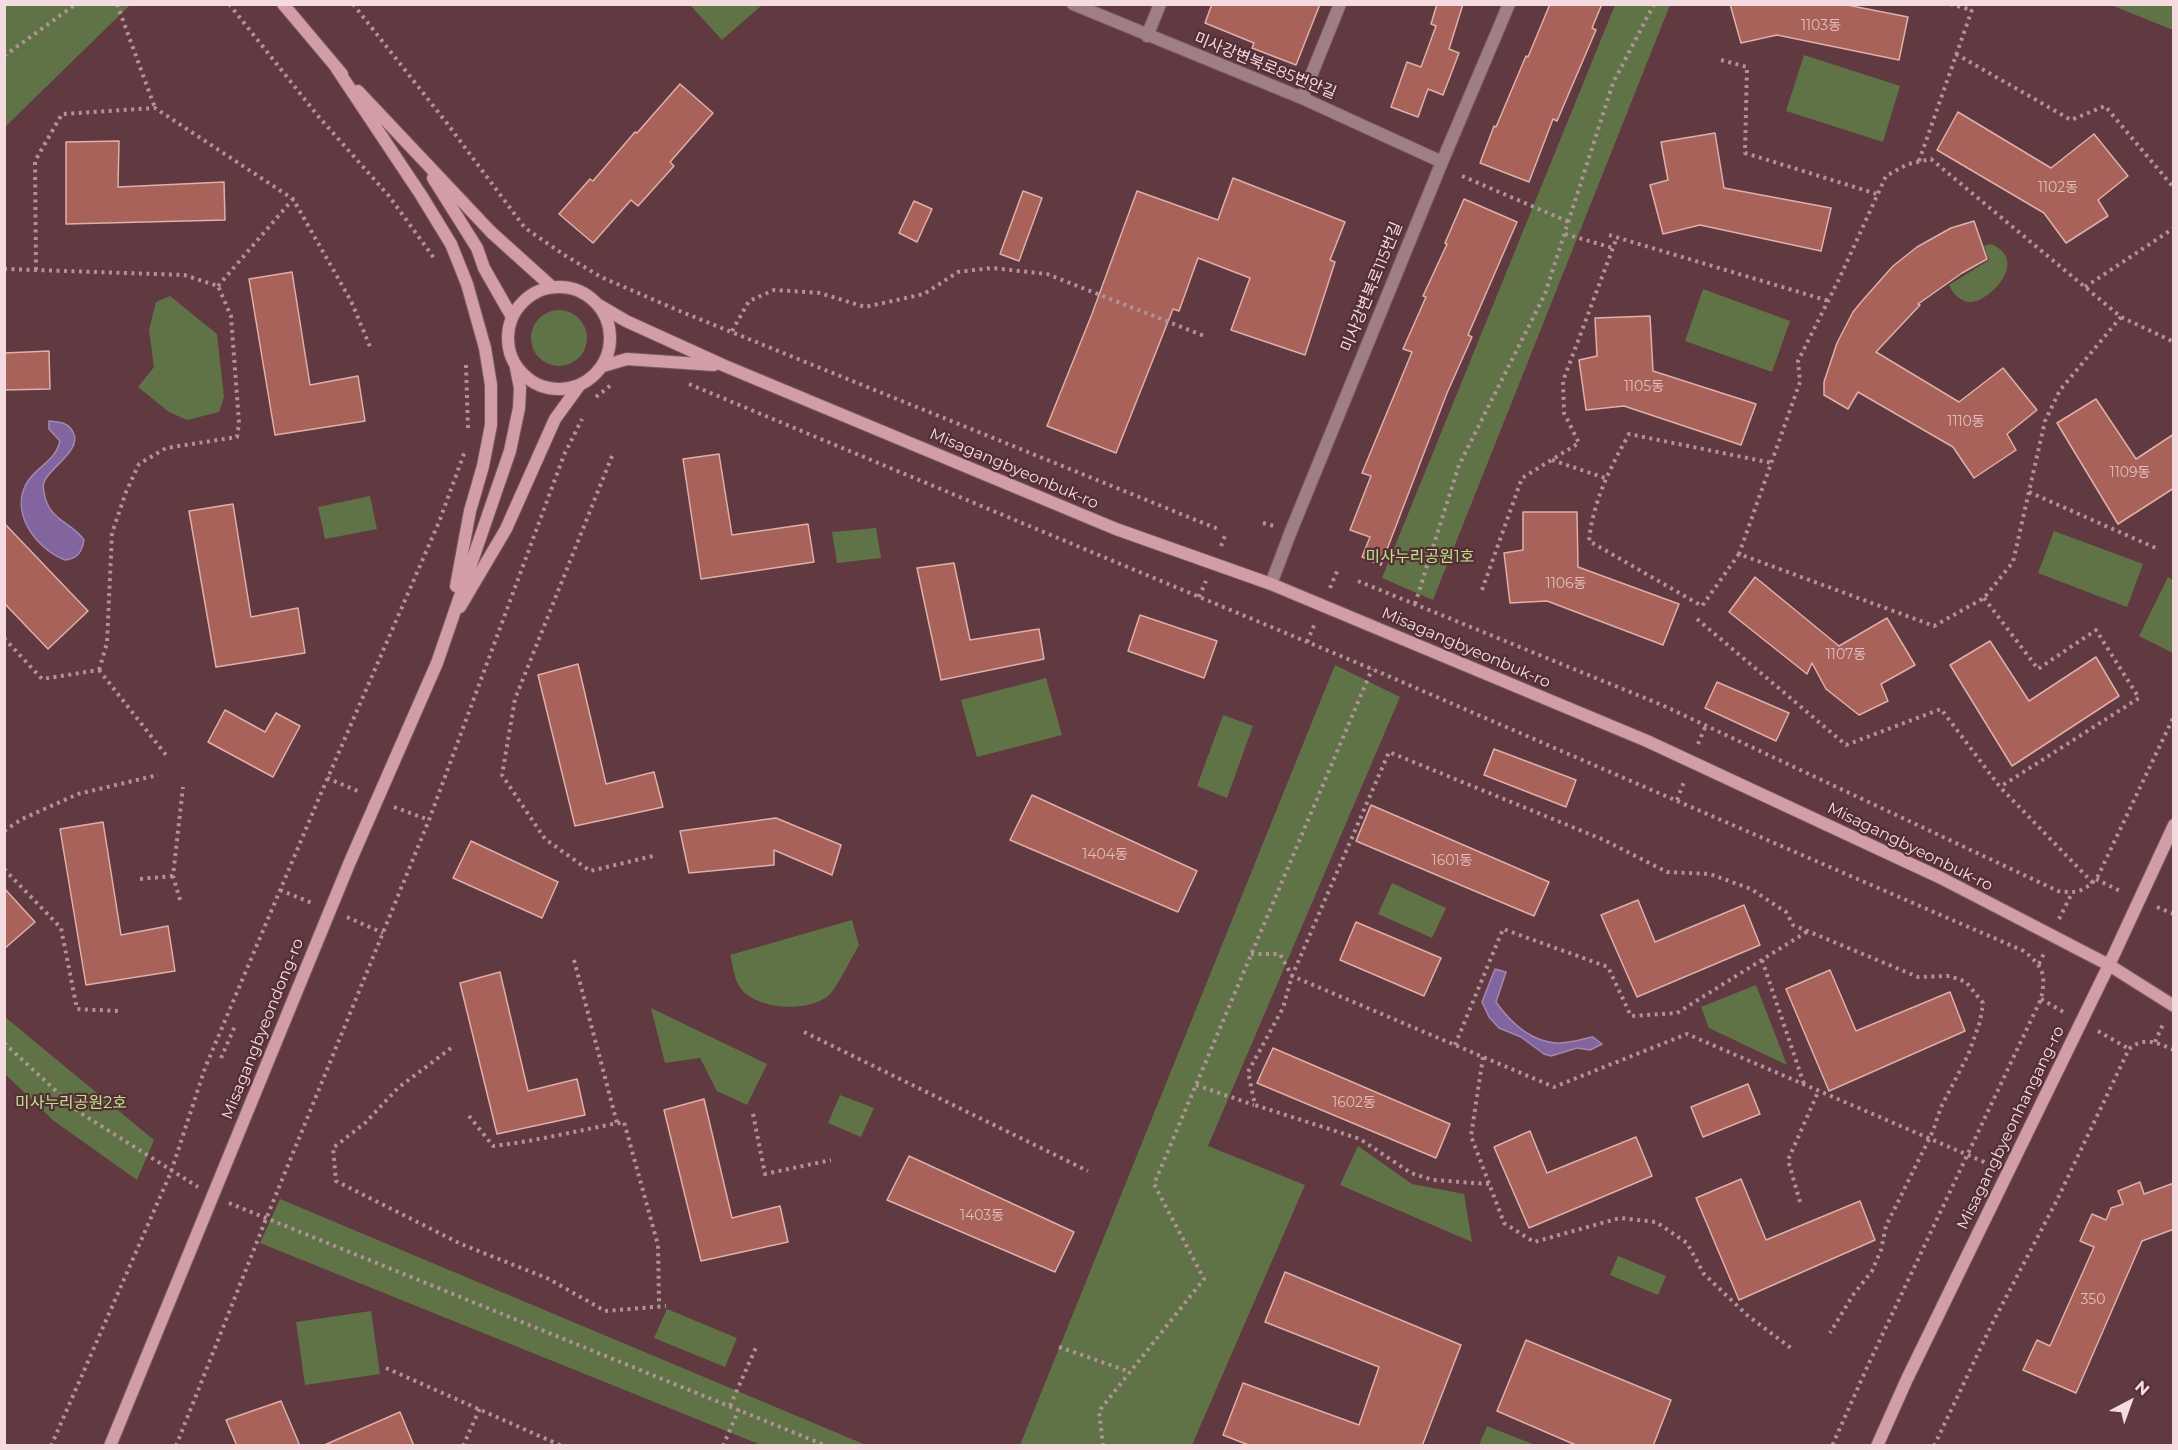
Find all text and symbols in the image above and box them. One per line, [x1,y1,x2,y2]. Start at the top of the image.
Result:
house number: 1103동 [1801,18,1841,34]
street label: 미사강변북로85번안길 [1191,29,1339,103]
house number: 1102동 [2038,180,2078,196]
street label: 미사강변북로115번길 [1337,219,1407,355]
house number: 1105동 [1624,379,1664,395]
house number: 1110동 [1947,414,1985,430]
street label: Misagangbyeonbuk-ro [927,425,1101,513]
house number: 1109동 [2110,465,2150,481]
park label: 미사누리공원1호 [1366,547,1474,567]
house number: 1106동 [1546,576,1586,592]
street label: Misagangbyeonbuk-ro [1379,604,1553,692]
house number: 1107동 [1826,647,1866,663]
street label: Misagangbyeonbuk-ro [1824,799,1996,895]
house number: 1404동 [1082,847,1128,863]
house number: 1601동 [1432,853,1472,869]
street label: Misagangbyeondong-ro [218,936,308,1122]
street label: Misagangbyeonhangang-ro [1953,1023,2069,1233]
park label: 미사누리공원2호 [15,1093,127,1113]
house number: 1602동 [1332,1095,1376,1111]
house number: 1403동 [960,1208,1004,1224]
house number: 350 [2081,1292,2105,1308]
north arrow [2100,1372,2160,1432]
text: N [2131,1377,2153,1399]

